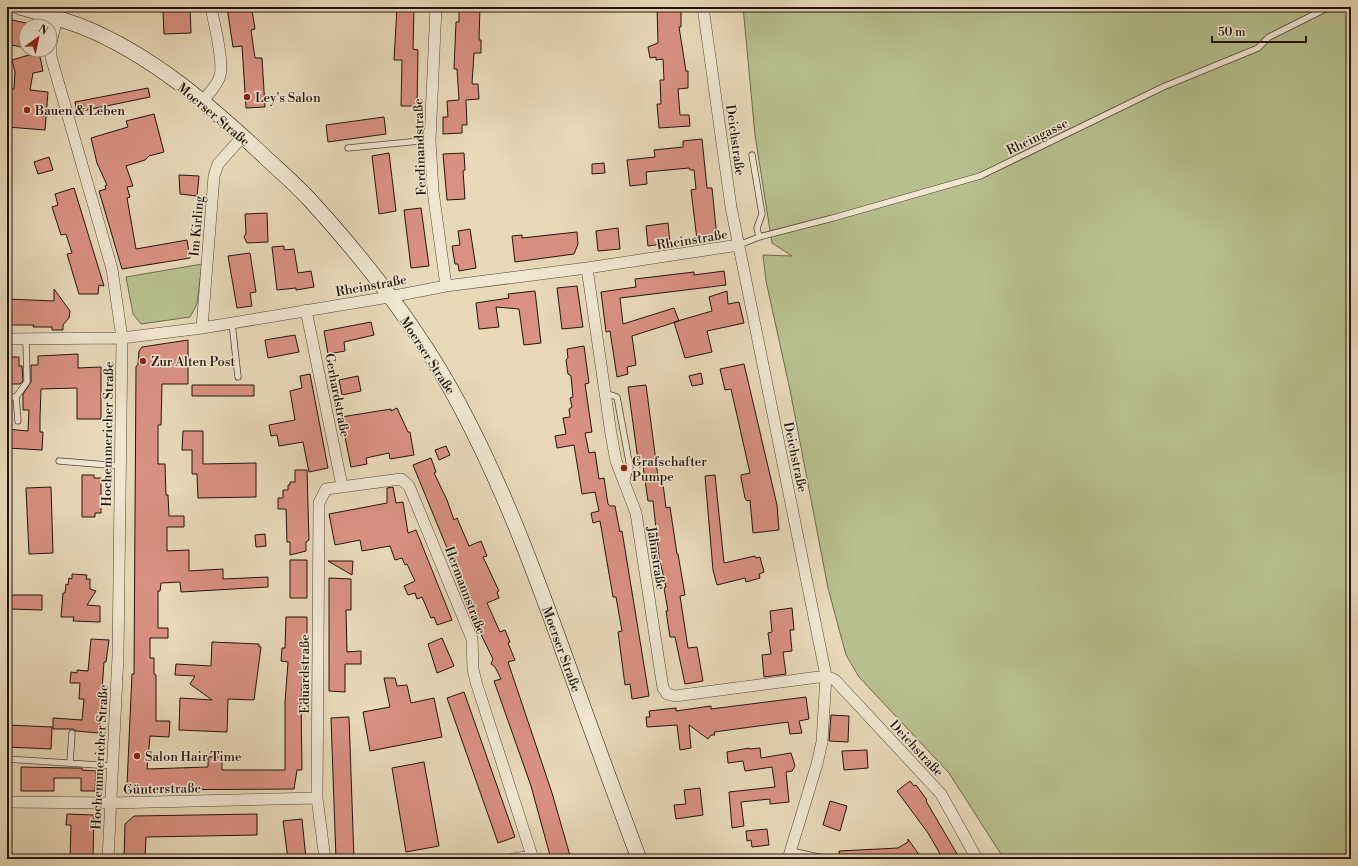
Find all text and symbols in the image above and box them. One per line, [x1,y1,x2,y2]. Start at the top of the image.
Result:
north arrow [18,18,58,58]
scale bar [1212,18,1306,44]
text: N [35,22,51,39]
text: 50 m [1218,25,1246,40]
street label: Moerser Straße [174,80,253,150]
place label: Ley's Salon [255,90,321,106]
marker: Ley's Salon [242,92,252,102]
street label: Ferdinandstraße [410,98,430,196]
place label: Bauen & Leben [34,103,125,119]
street label: Deichstraße [722,104,748,177]
marker: Bauen & Leben [22,105,32,115]
street label: Rheingasse [1004,115,1071,159]
street label: Im Kirling [186,195,208,257]
street label: Rheinstraße [655,226,729,254]
street label: Rheinstraße [334,272,408,300]
street label: Moerser Straße [396,314,459,398]
street label: Gerhardstraße [321,352,353,439]
place label: Zur Alten Post [151,354,236,370]
marker: Zur Alten Post [138,356,148,366]
street label: Hochemmericher Straße [99,361,117,507]
street label: Deichstraße [780,421,810,494]
place label: Grafschafter Pumpe [632,454,707,485]
marker: Grafschafter Pumpe [619,463,629,473]
street label: Jahnstraße [643,524,669,591]
street label: Hermannstraße [441,544,489,637]
street label: Moerser Straße [538,605,584,695]
street label: Eduardstraße [297,634,313,714]
street label: Hochemmericher Straße [88,684,112,830]
street label: Deichstraße [886,717,947,781]
place label: Salon Hair Time [145,749,242,765]
marker: Salon Hair Time [132,751,142,761]
street label: Günterstraße [123,780,201,798]

